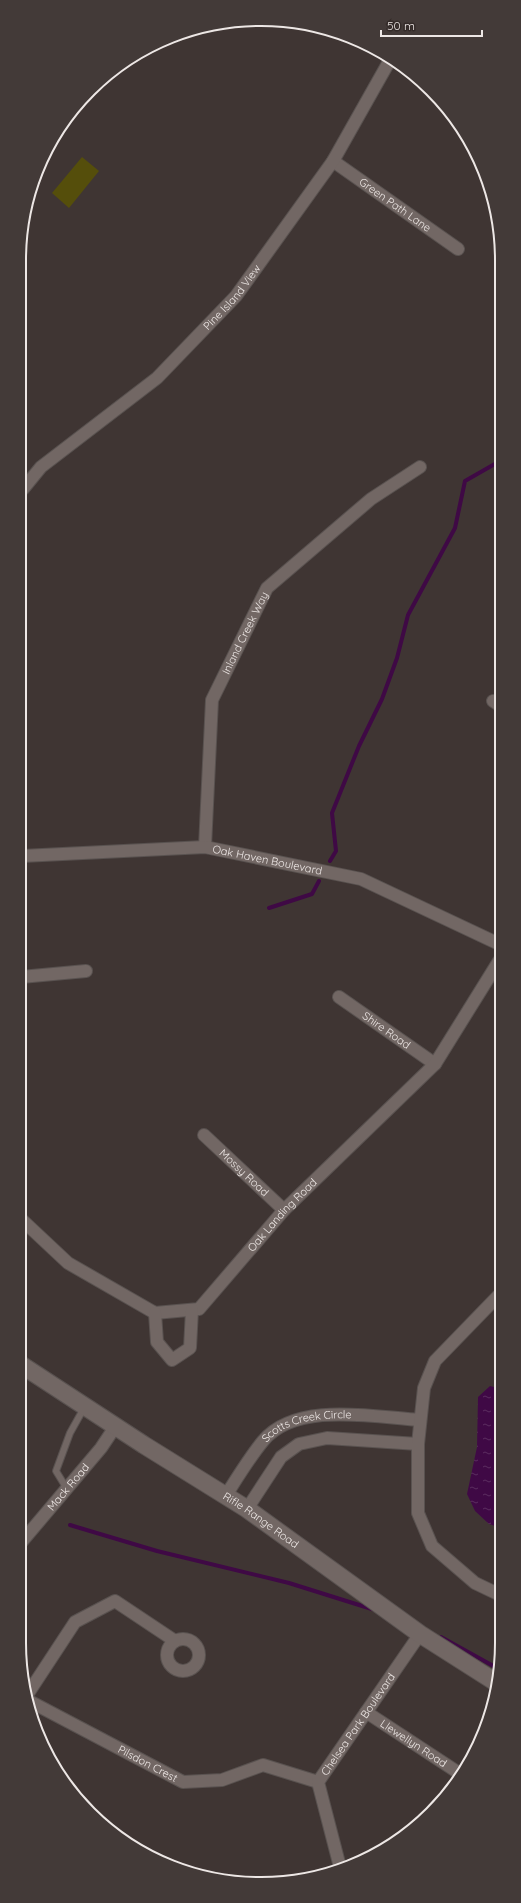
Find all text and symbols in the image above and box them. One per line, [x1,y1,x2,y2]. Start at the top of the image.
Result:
scale bar [381,12,482,38]
text: 50 m [387,18,415,33]
street label: Green Path Lane [356,175,434,235]
street label: Pine Island View [200,262,264,333]
street label: Inland Creek Way [219,589,271,676]
street label: Oak Haven Boulevard [211,842,324,878]
street label: Shire Road [360,1009,413,1052]
street label: Mossy Road [216,1146,272,1199]
street label: Oak Landing Road [244,1175,320,1254]
street label: Scotts Creek Circle [258,1407,352,1445]
street label: Mack Road [44,1460,92,1514]
street label: Rifle Range Road [220,1489,302,1551]
street label: Chelsea Park Boulevard [318,1670,398,1778]
street label: Llewellyn Road [378,1716,450,1770]
street label: Pilsdon Crest [116,1742,180,1785]

